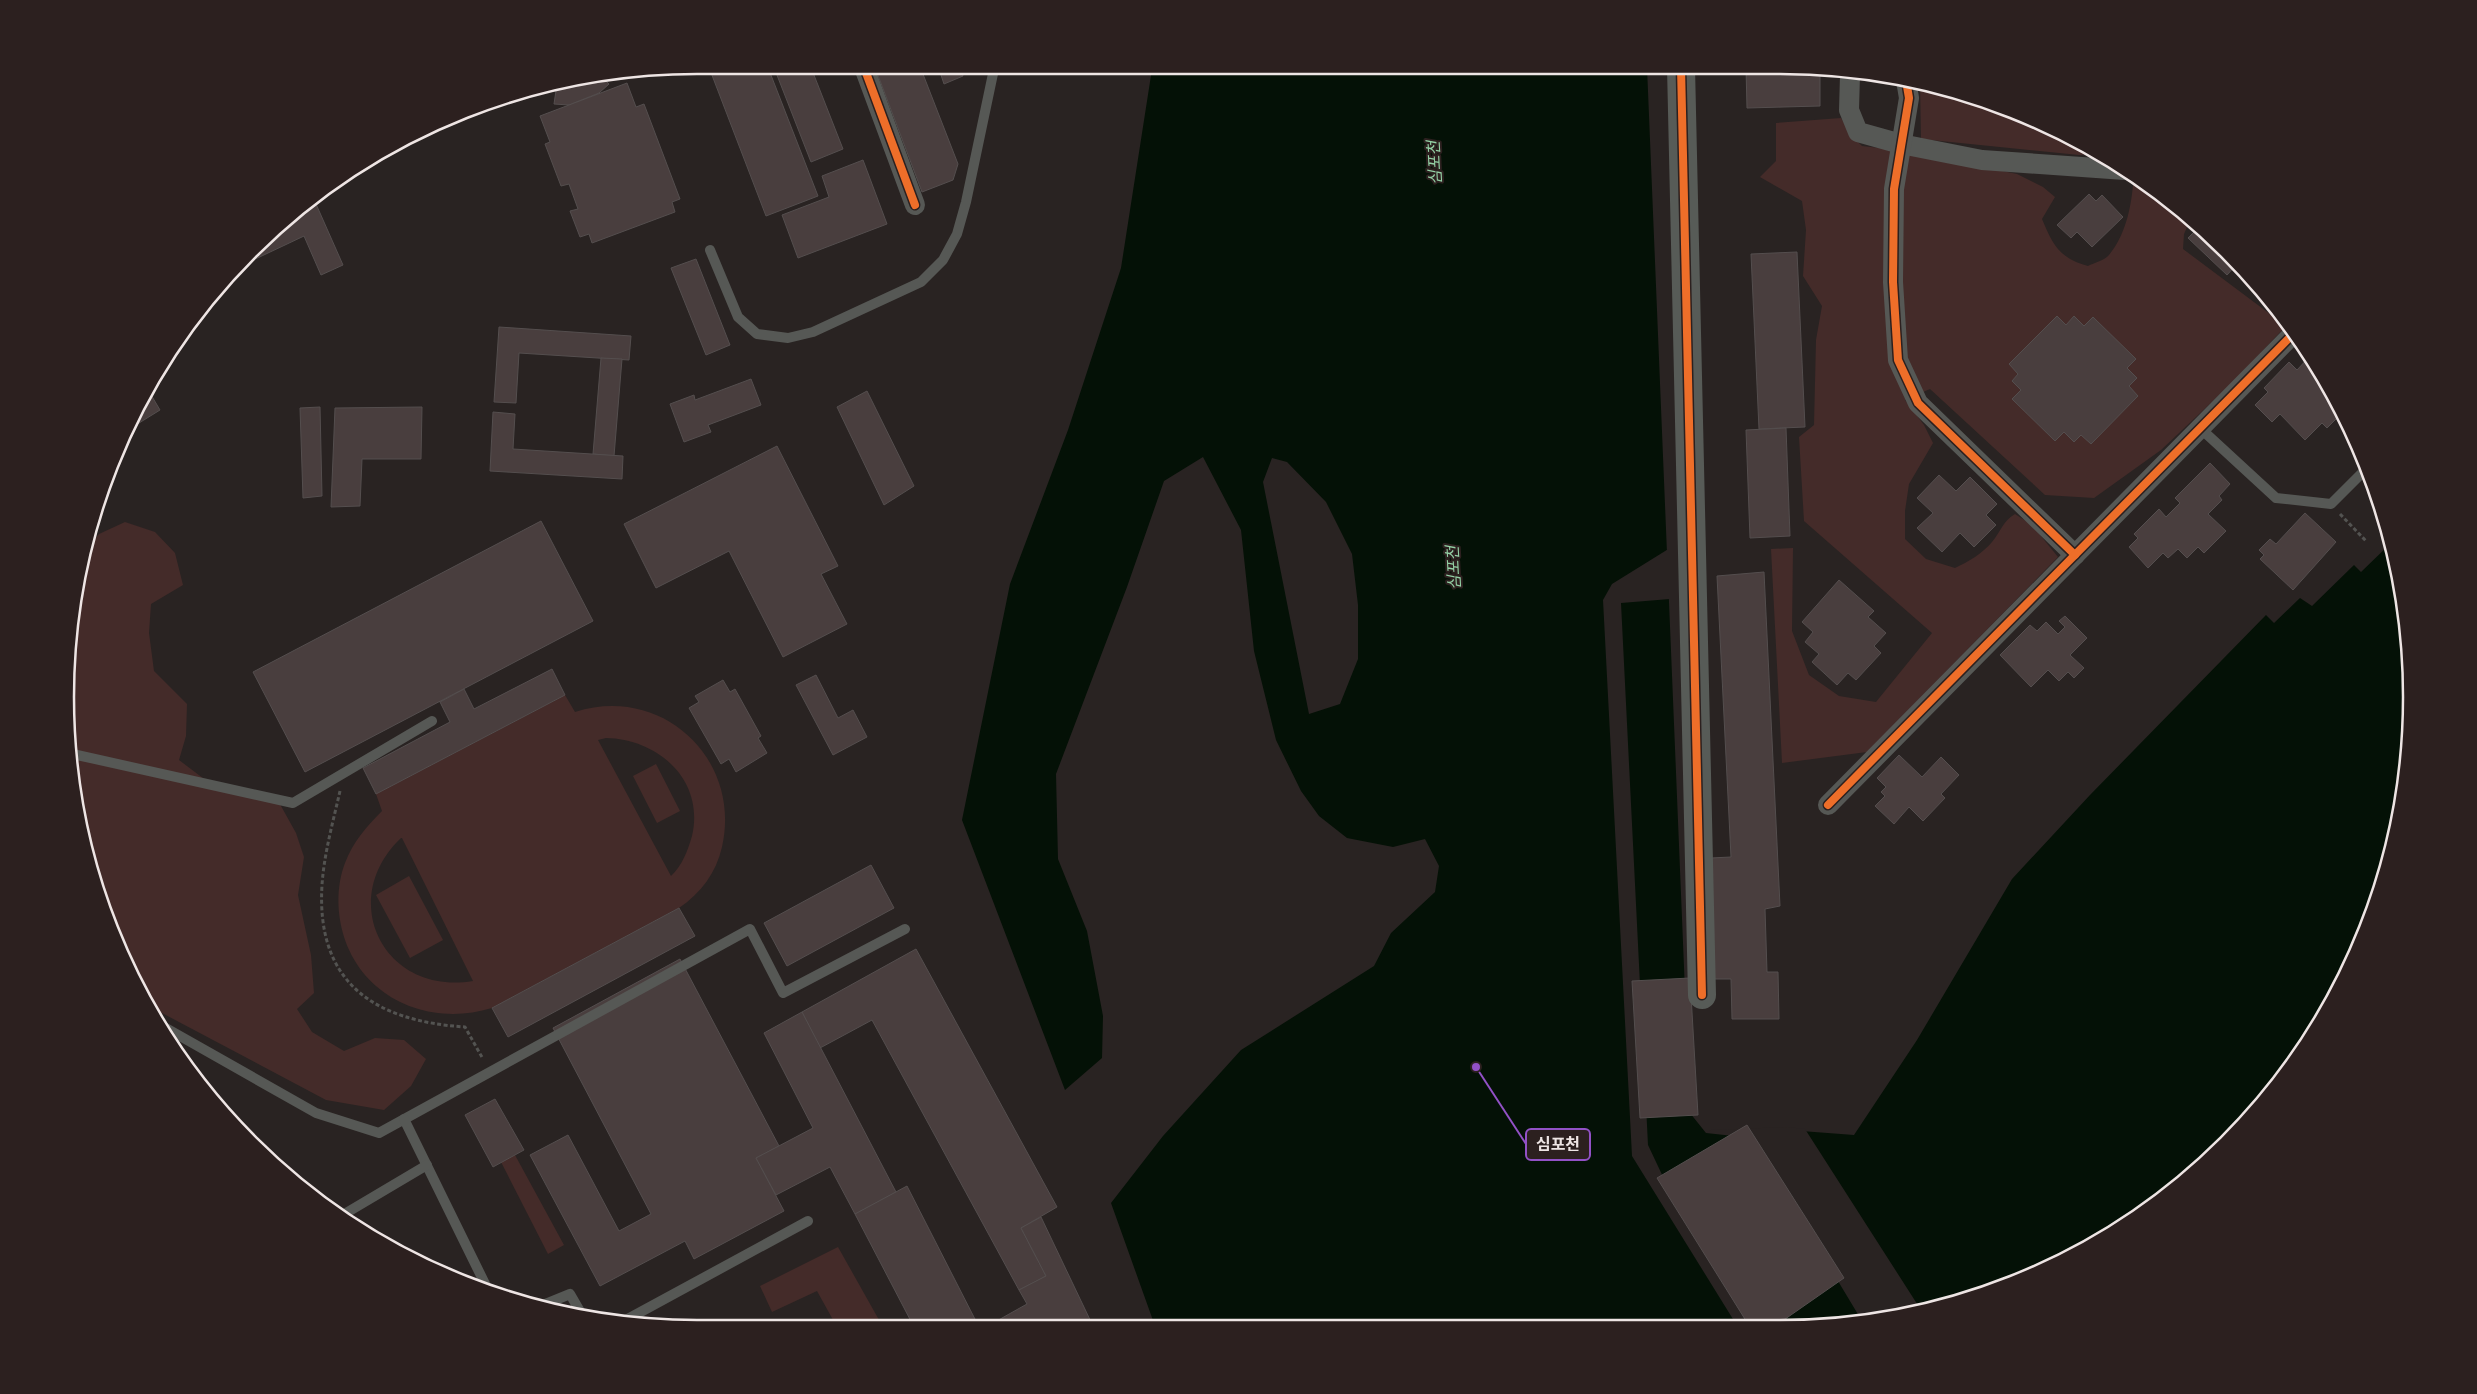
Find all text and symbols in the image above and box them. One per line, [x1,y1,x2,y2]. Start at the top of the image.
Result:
water label: 심포천 [1424,138,1445,186]
water label: 심포천 [1443,543,1464,591]
callout: 심포천 [1526,1129,1590,1160]
text: 심포천 [1536,1135,1580,1154]

